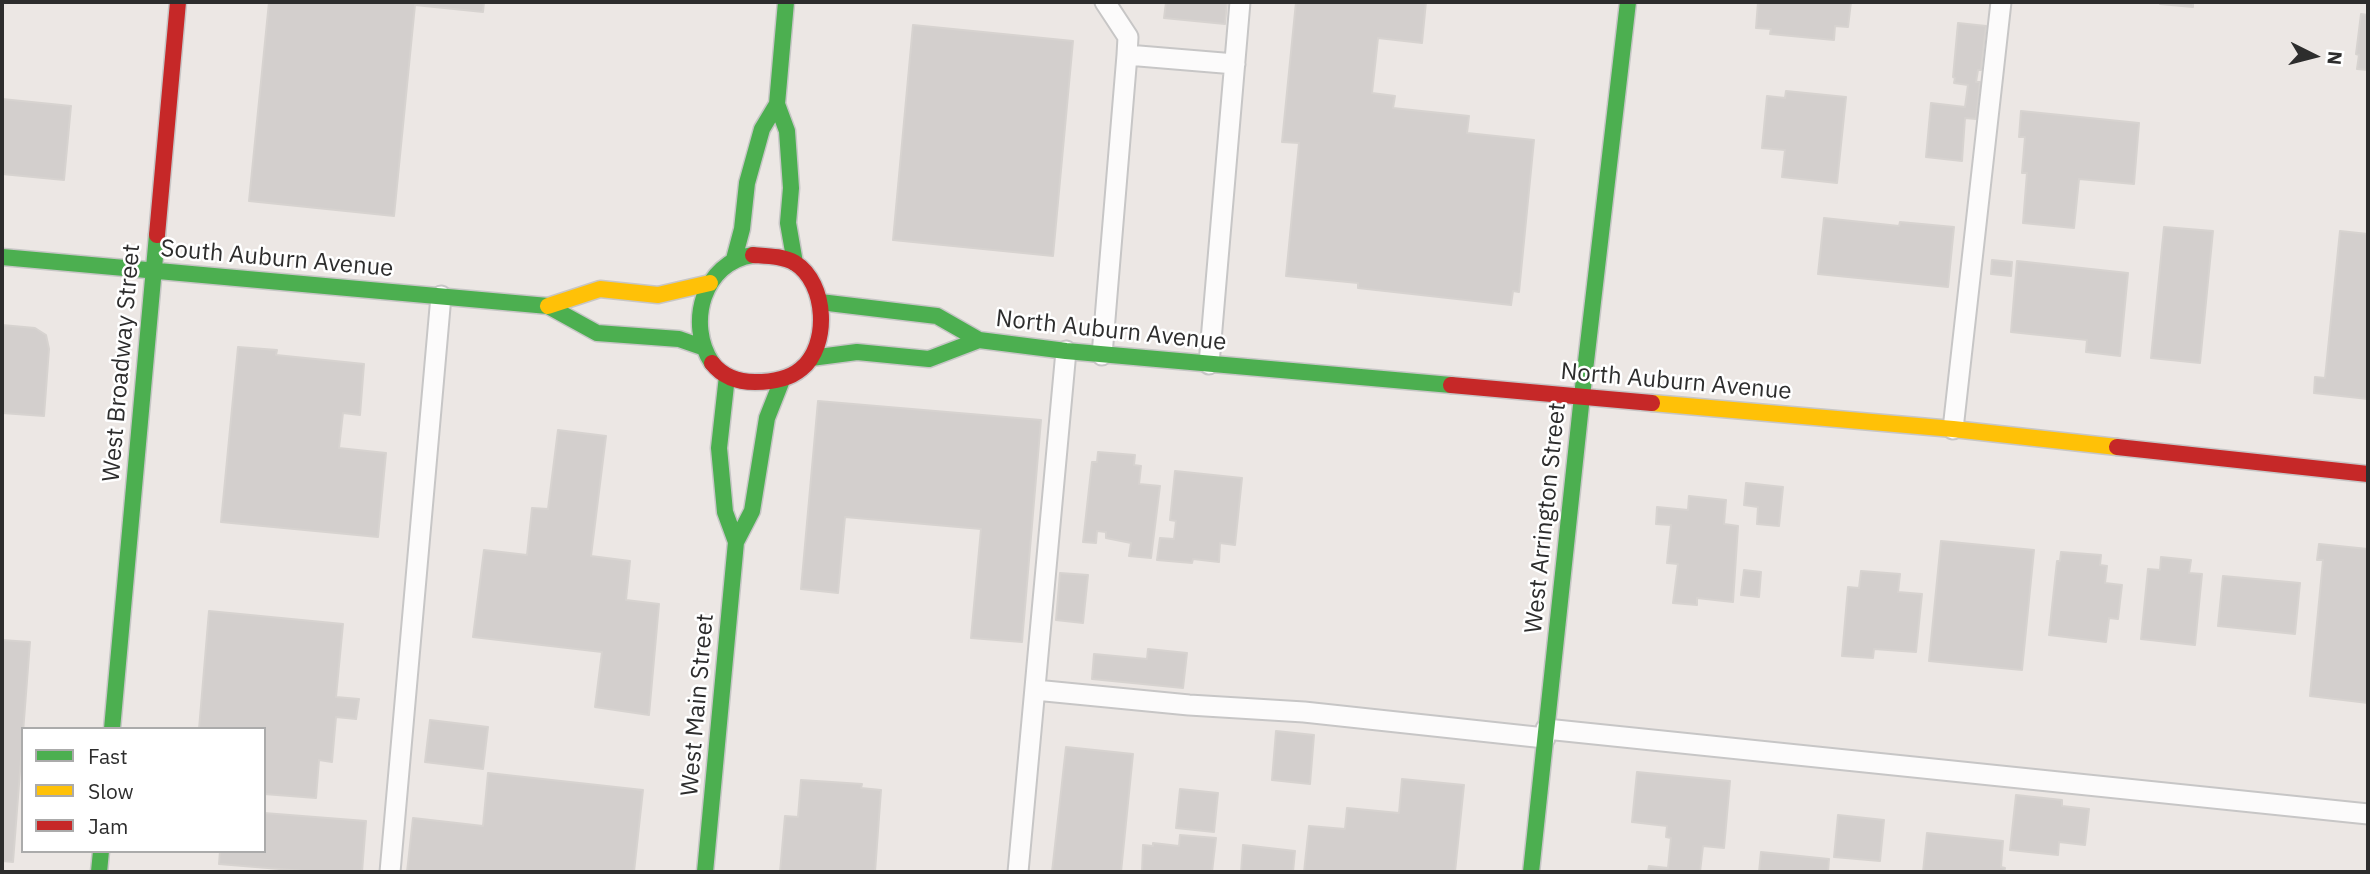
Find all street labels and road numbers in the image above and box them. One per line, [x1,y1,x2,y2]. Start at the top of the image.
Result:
street label: South Auburn Avenue [159,234,395,284]
street label: West Broadway Street [97,243,147,483]
street label: North Auburn Avenue [994,305,1228,357]
street label: North Auburn Avenue [1559,358,1793,406]
street label: West Arrington Street [1520,401,1572,635]
street label: West Main Street [676,612,720,798]

